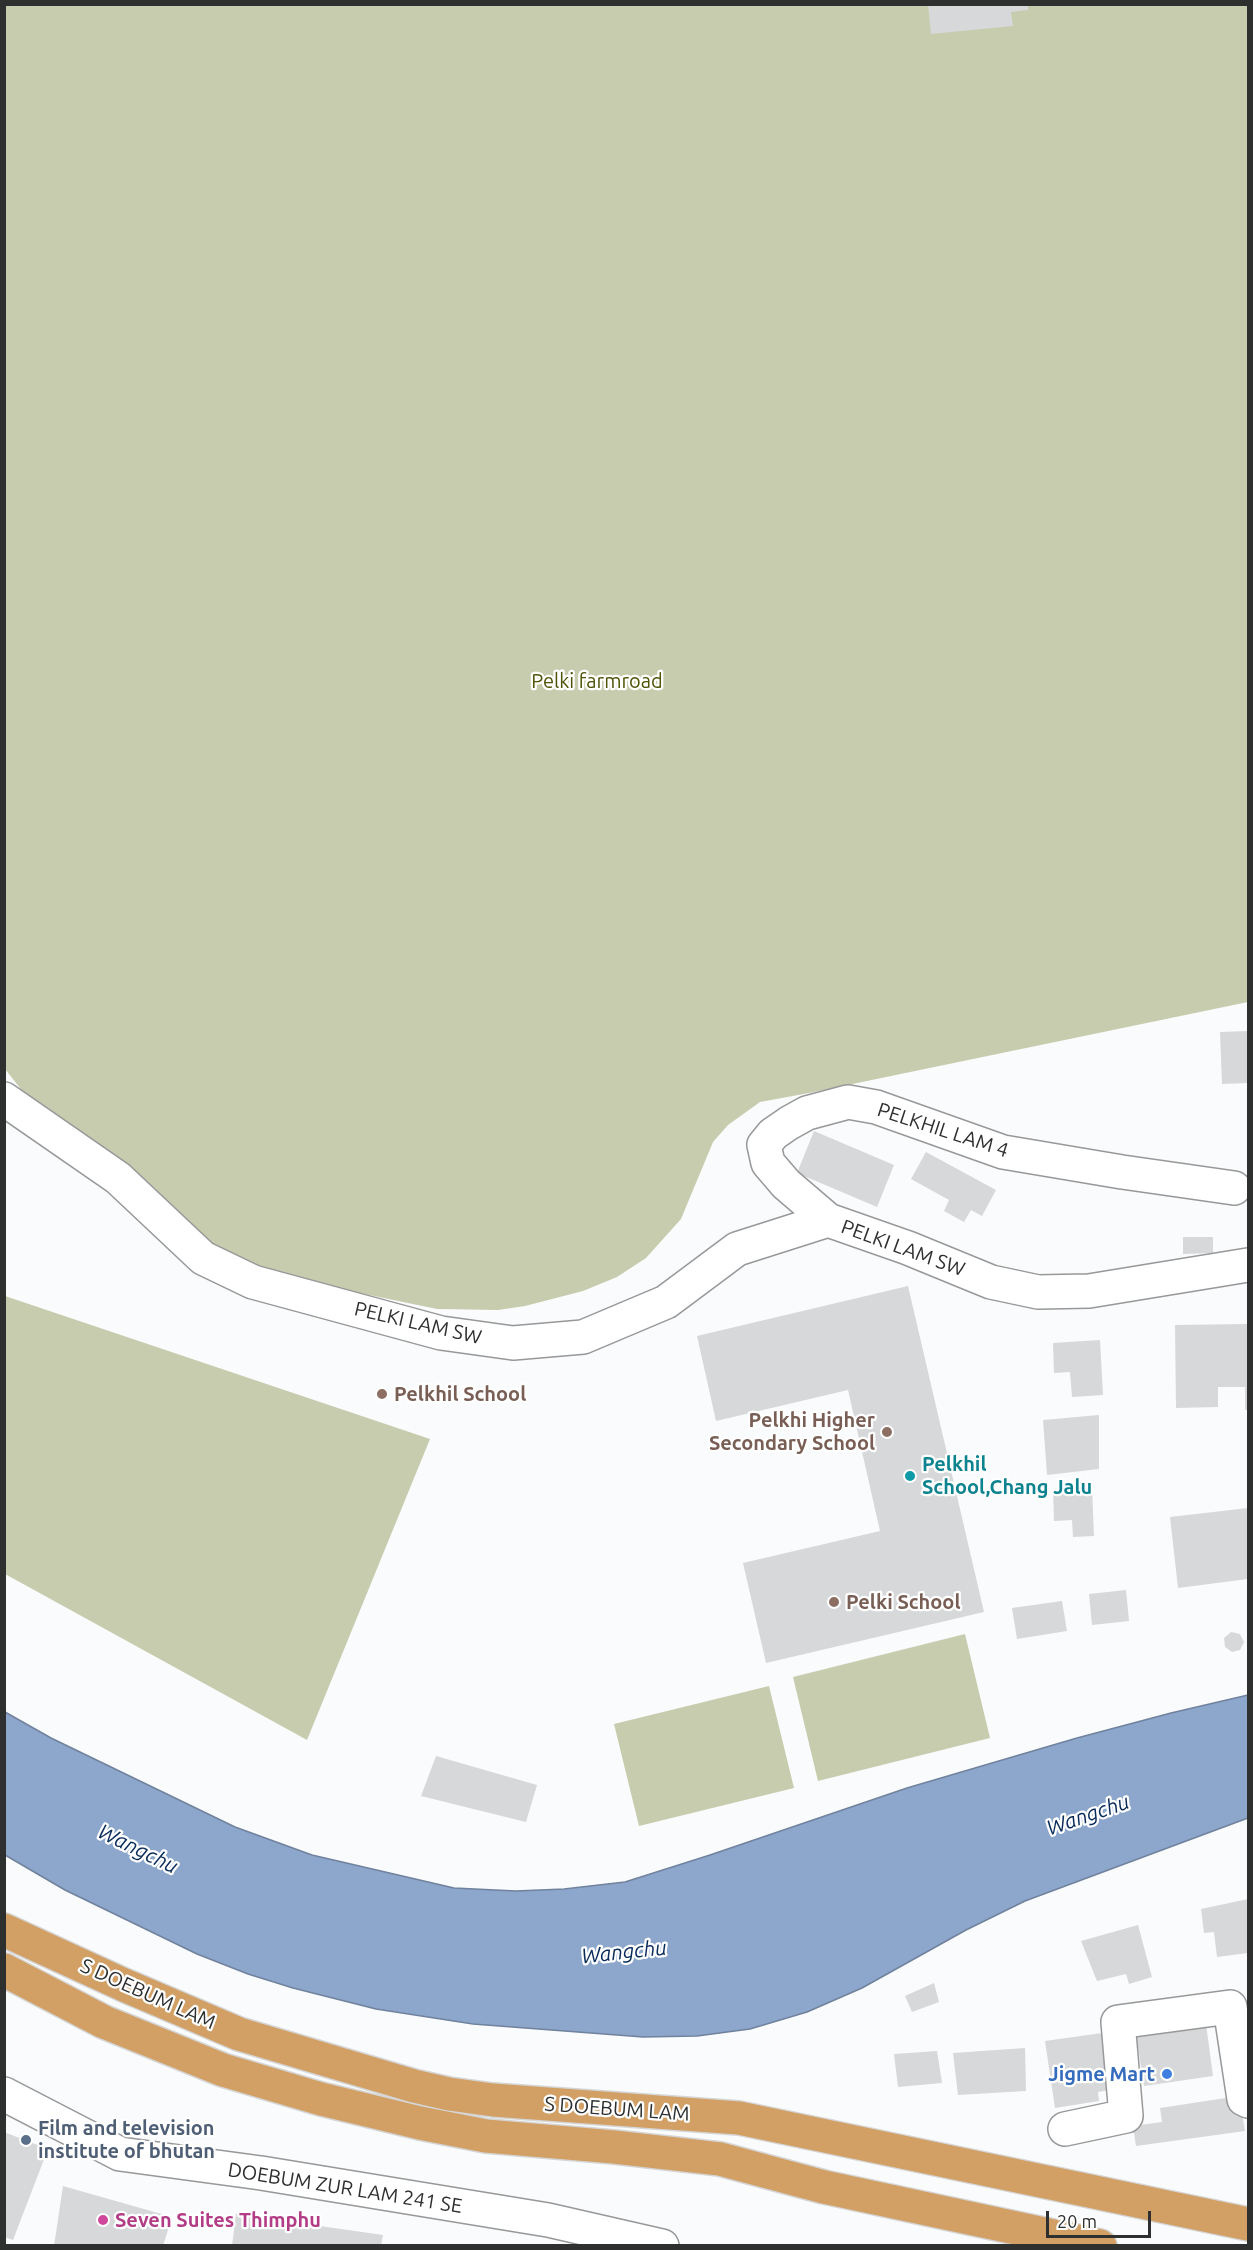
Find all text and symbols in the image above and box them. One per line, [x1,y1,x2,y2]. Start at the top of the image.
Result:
park label: Pelki farmroad [531,669,663,693]
street label: PELKHIL LAM 4 [874,1098,1012,1162]
street label: PELKI LAM SW [838,1215,968,1281]
street label: PELKI LAM SW [352,1297,484,1349]
place label: Pelkhil School [394,1382,526,1406]
marker: Pelkhil School [375,1387,389,1401]
place label: Pelkhi Higher Secondary School [709,1408,875,1455]
marker: Pelkhi Higher Secondary School [880,1425,894,1439]
place label: Pelkhil School,Chang Jalu [922,1452,1092,1499]
marker: Pelkhil School,Chang Jalu [903,1469,917,1483]
place label: Pelki School [846,1590,960,1614]
marker: Pelki School [827,1595,841,1609]
water label: Wangchu [1043,1789,1133,1841]
water label: Wangchu [94,1819,182,1879]
water label: Wangchu [580,1935,668,1969]
street label: S DOEBUM LAM [77,1953,219,2035]
place label: Jigme Mart [1048,2062,1155,2086]
marker: Jigme Mart [1160,2067,1174,2081]
street label: S DOEBUM LAM [544,2092,690,2126]
place label: Film and television institute of bhutan [38,2116,215,2163]
marker: Film and television institute of bhutan [19,2133,33,2147]
street label: DOEBUM ZUR LAM 241 SE [226,2158,464,2218]
scale bar [1049,2199,1154,2237]
place label: Seven Suites Thimphu [115,2208,321,2232]
text: 20 m [1057,2211,1097,2231]
marker: Seven Suites Thimphu [96,2213,110,2227]

